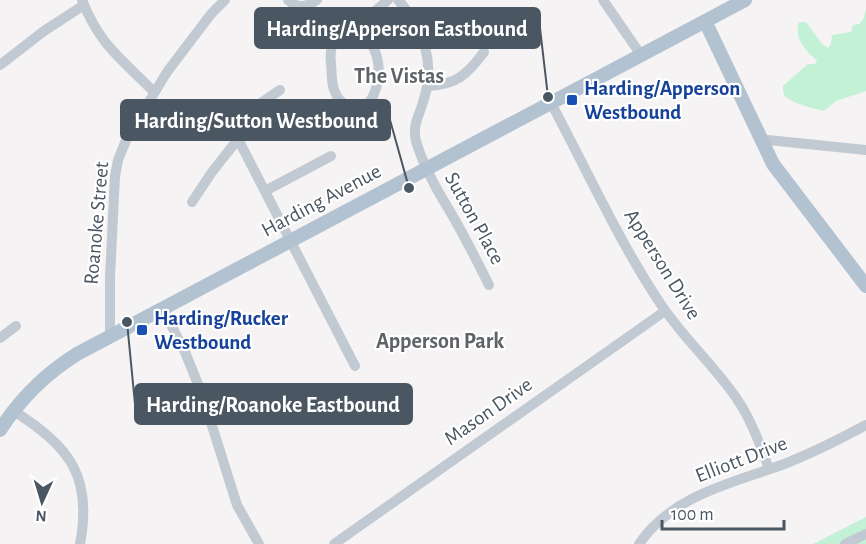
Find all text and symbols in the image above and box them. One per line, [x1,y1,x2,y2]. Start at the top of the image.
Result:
callout: Harding/Apperson Eastbound [255,8,540,48]
text: Harding/Apperson Eastbound [266,18,528,40]
district label: The Vistas [354,65,444,87]
place label: Harding/Apperson Westbound [584,78,740,123]
marker: Harding/Apperson Westbound [565,93,579,107]
callout: Harding/Sutton Westbound [121,100,390,140]
text: Harding/Sutton Westbound [134,110,378,132]
street label: Roanoke Street [81,160,112,286]
street label: Harding Avenue [258,160,384,241]
street label: Sutton Place [441,169,508,268]
street label: Apperson Drive [620,206,705,323]
place label: Harding/Rucker Westbound [154,308,289,353]
marker: Harding/Rucker Westbound [135,323,149,337]
district label: Apperson Park [376,330,504,352]
street label: Mason Drive [441,374,536,449]
callout: Harding/Roanoke Eastbound [135,384,412,424]
text: Harding/Roanoke Eastbound [146,394,400,416]
street label: Elliott Drive [692,432,790,487]
north arrow [12,472,72,532]
scale bar [662,493,784,531]
text: 100 m [671,506,714,524]
text: N [35,508,47,524]

